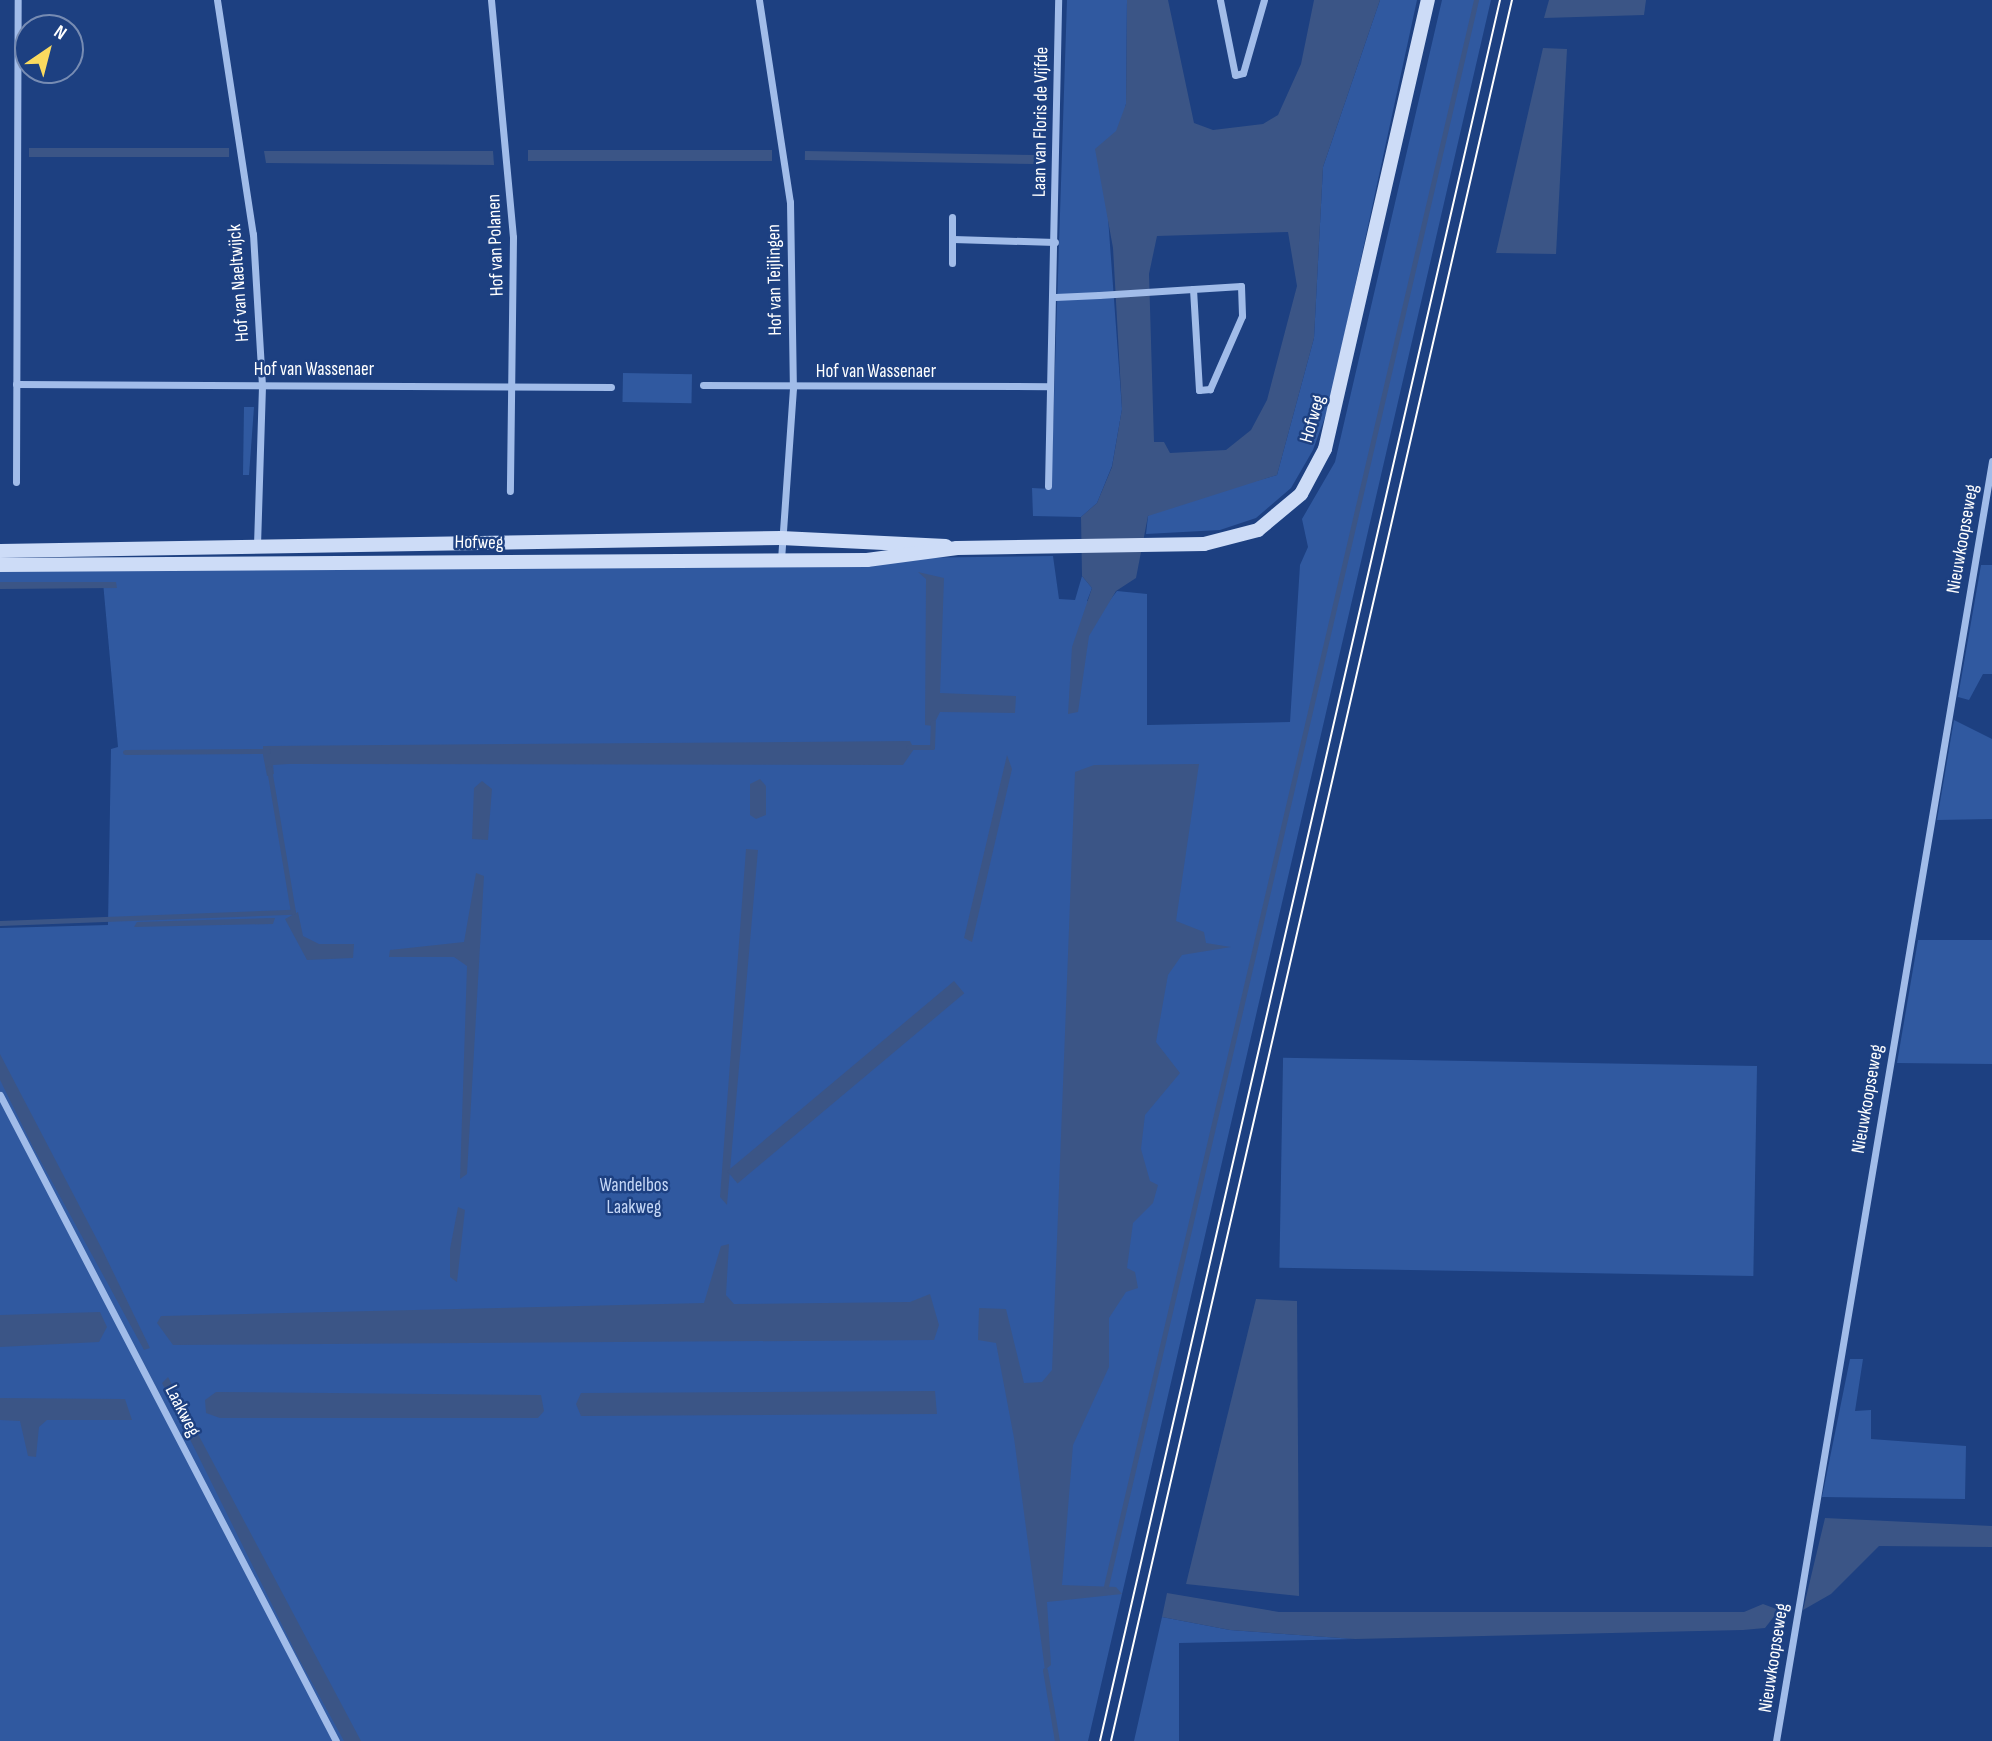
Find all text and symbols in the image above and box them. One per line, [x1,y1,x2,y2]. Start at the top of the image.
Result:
north arrow [14,14,84,84]
text: N [49,21,71,45]
street label: Laan van Floris de Vijfde [1028,47,1054,197]
street label: Hof van Polanen [483,194,509,296]
street label: Hof van Naeltwijck [224,223,254,343]
street label: Hof van Teijlingen [763,224,787,336]
street label: Hof van Wassenaer [254,359,374,381]
street label: Hof van Wassenaer [816,361,936,383]
street label: Hofweg [1295,392,1331,446]
street label: Nieuwkoopseweg [1942,483,1984,595]
street label: Hofweg [454,531,504,555]
street label: Nieuwkoopseweg [1847,1043,1889,1155]
park label: Wandelbos Laakweg [600,1175,668,1219]
street label: Laakweg [159,1381,205,1441]
street label: Nieuwkoopseweg [1754,1602,1794,1714]

